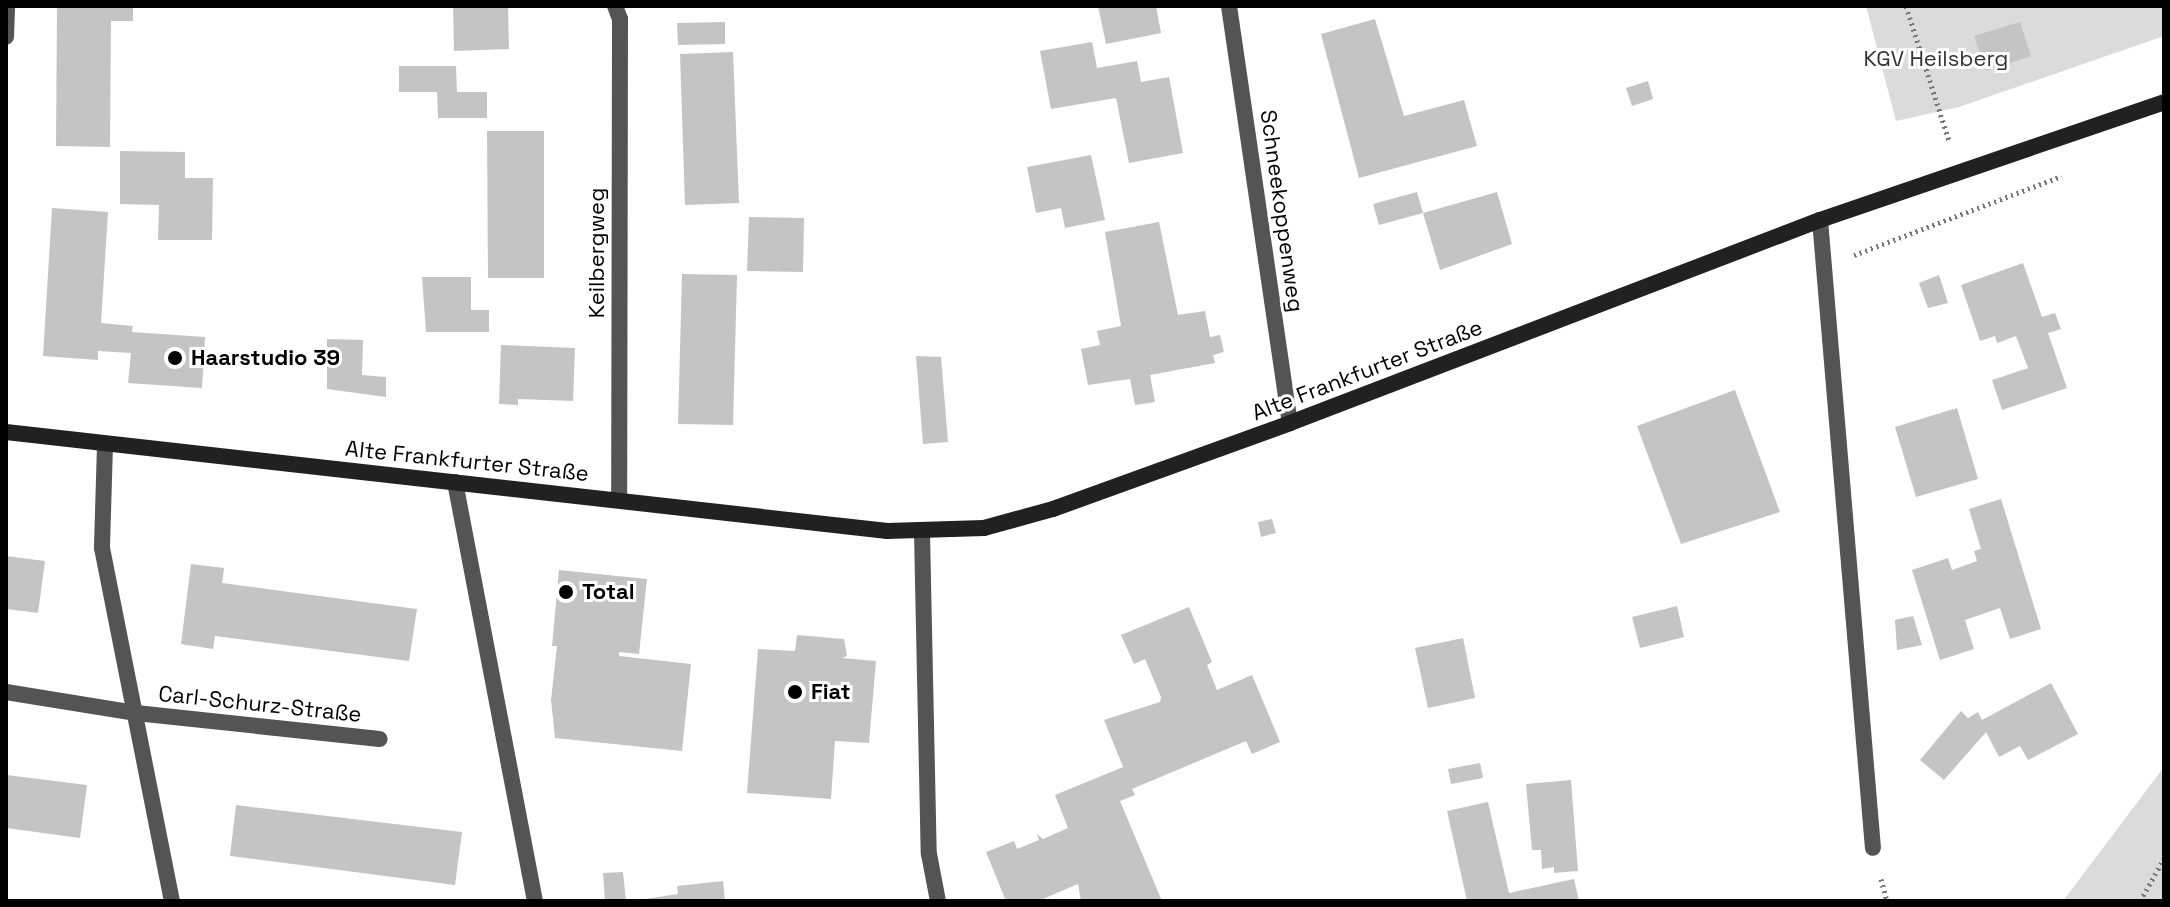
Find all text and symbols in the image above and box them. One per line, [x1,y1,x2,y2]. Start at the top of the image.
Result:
park label: KGV Heilsberg [1863,46,2009,72]
street label: Schneekoppenweg [1255,108,1309,314]
street label: Keilbergweg [584,188,610,318]
street label: Alte Frankfurter Straße [1248,314,1486,426]
place label: Haarstudio 39 [191,345,340,371]
marker: Haarstudio 39 [166,349,184,367]
street label: Alte Frankfurter Straße [344,435,590,487]
place label: Total [582,579,635,605]
marker: Total [557,583,575,601]
place label: Fiat [811,679,851,705]
street label: Carl-Schurz-Straße [157,680,363,728]
marker: Fiat [786,683,804,701]

